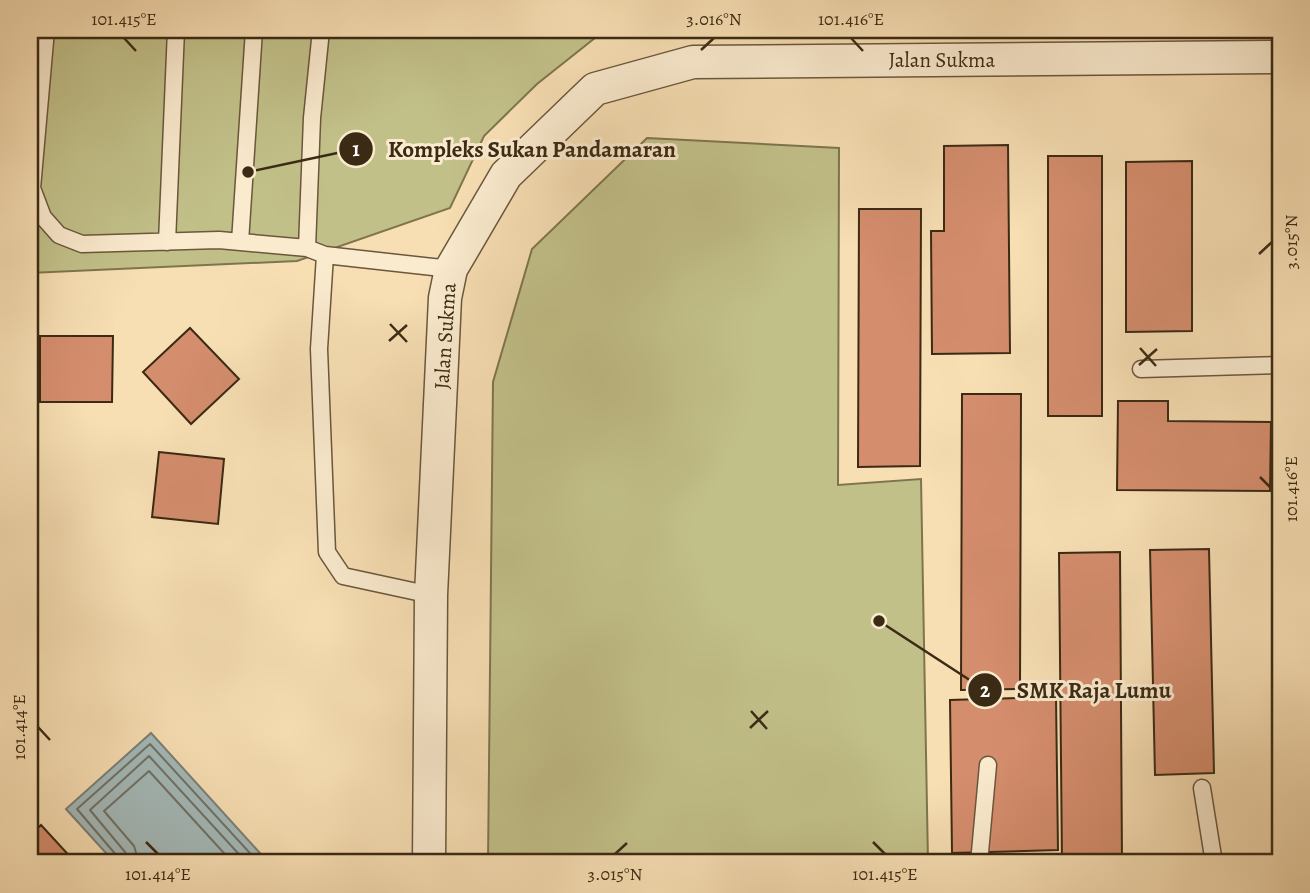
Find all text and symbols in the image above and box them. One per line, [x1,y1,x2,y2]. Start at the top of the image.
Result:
text: 101.415°E [91,7,157,31]
text: 3.016°N [686,7,742,31]
text: 101.416°E [818,7,884,31]
street label: Jalan Sukma [889,46,996,74]
callout: Kompleks Sukan Pandamaran [339,127,690,171]
text: Kompleks Sukan Pandamaran [388,134,676,165]
text: 1 [352,135,360,163]
text: 3.015°N [1279,215,1303,269]
street label: Jalan Sukma [427,282,463,390]
text: 101.416°E [1279,456,1303,522]
callout: SMK Raja Lumu [968,668,1185,712]
text: SMK Raja Lumu [1017,675,1172,706]
text: 2 [980,676,990,704]
text: 101.414°E [7,694,31,760]
text: 101.414°E [125,862,191,886]
text: 3.015°N [588,862,642,886]
text: 101.415°E [852,862,918,886]

